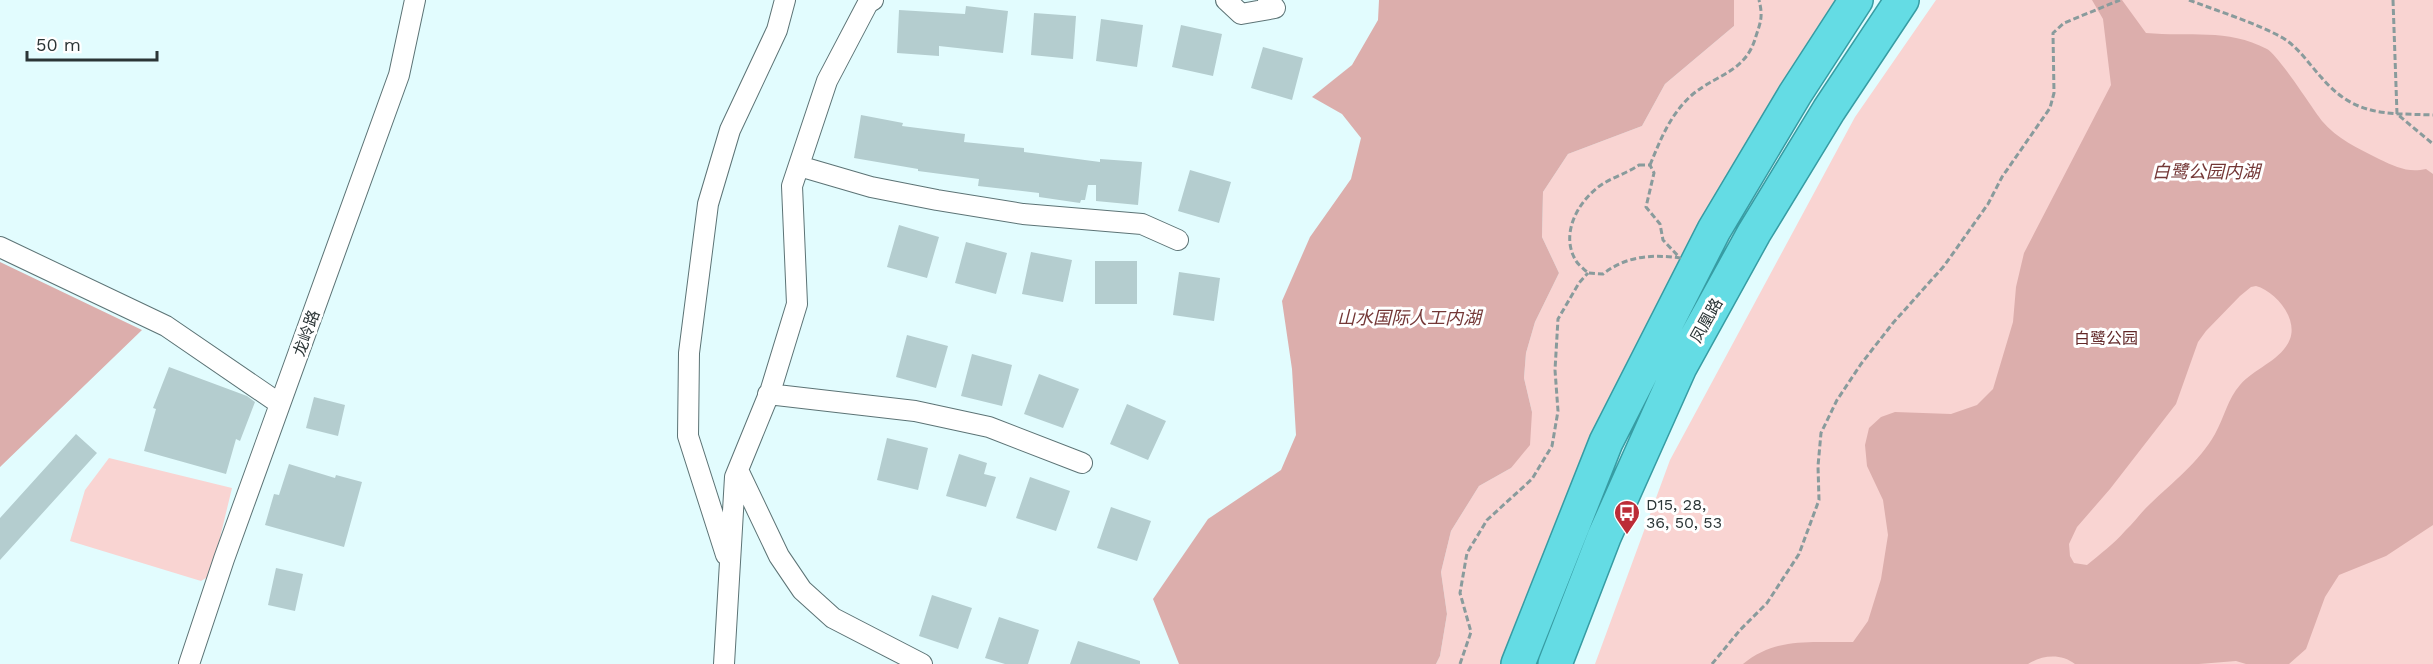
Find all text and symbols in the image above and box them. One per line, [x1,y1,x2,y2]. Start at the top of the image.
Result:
scale bar [27,24,158,62]
text: 50 m [36,34,81,55]
water label: 白鹭公园内湖 [2152,161,2263,182]
street label: 凤凰路 [1686,295,1726,346]
street label: 龙岭路 [289,307,324,359]
water label: 山水国际人工内湖 [1337,307,1484,328]
park label: 白鹭公园 [2074,329,2138,348]
place label: D15, 28, 36, 50, 53 [1646,495,1722,532]
bus stop icon: D15, 28, 36, 50, 53 [1612,498,1642,536]

